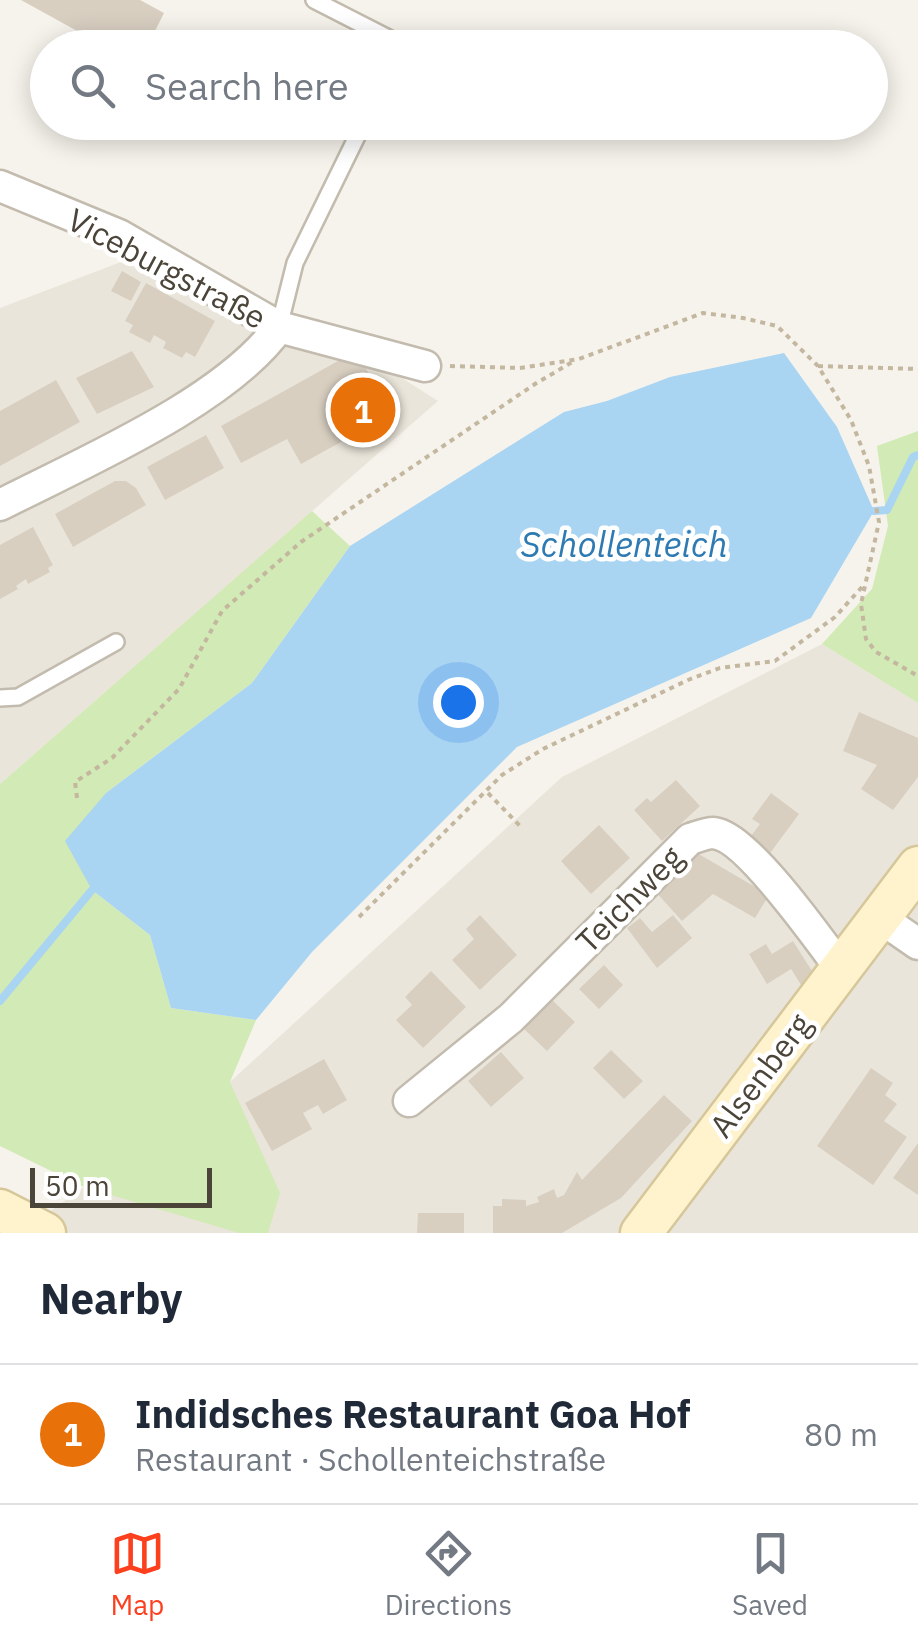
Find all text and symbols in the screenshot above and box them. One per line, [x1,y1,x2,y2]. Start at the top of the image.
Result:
search box [30,30,888,140]
icon: search [65,58,120,113]
text: Search here [145,61,349,110]
street label: Viceburgstraße [60,198,274,338]
pin: 1 [330,372,396,448]
water label: Schollenteich [520,521,728,567]
your location [433,677,484,728]
street label: Teichweg [566,836,692,962]
street label: Alsenberg [700,1005,820,1145]
scale bar [30,1163,212,1208]
text: 50 m [45,1167,110,1204]
text: Nearby [40,1271,182,1326]
text: Indidsches Restaurant Goa Hof [135,1389,691,1438]
text: 1 [63,1413,82,1455]
text: 80 m [804,1413,878,1455]
text: Restaurant · Schollenteichstraße [135,1438,606,1480]
tab: Map [110,1526,165,1623]
tab: Directions [385,1526,512,1623]
tab: Saved [732,1526,808,1623]

